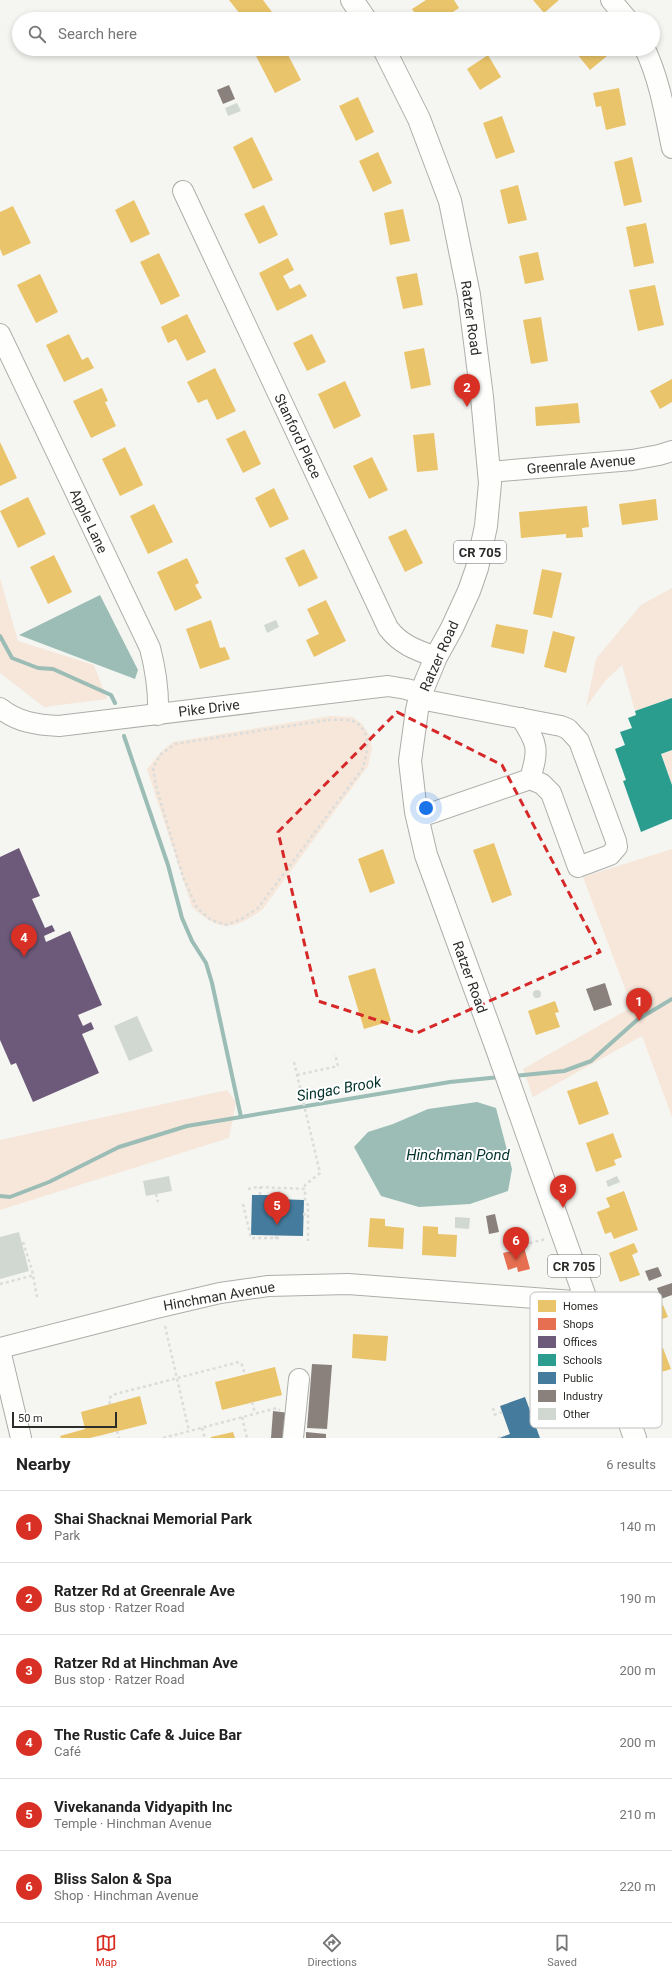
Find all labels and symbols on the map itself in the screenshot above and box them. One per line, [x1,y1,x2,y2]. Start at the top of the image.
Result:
street label: Ratzer Road [458,280,484,356]
pin: 2 [454,374,480,407]
street label: Stanford Place [271,391,325,481]
street label: Greenrale Avenue [526,451,636,477]
street label: Apple Lane [67,486,111,556]
road number: CR 705 [454,541,506,563]
street label: Ratzer Road [416,618,462,694]
street label: Pike Drive [177,696,241,720]
your location [416,798,436,818]
pin: 4 [11,924,37,957]
street label: Ratzer Road [450,939,490,1015]
pin: 1 [626,988,652,1021]
water label: Singac Brook [295,1073,383,1105]
water label: Hinchman Pond [406,1146,511,1164]
pin: 3 [550,1175,576,1208]
pin: 5 [264,1192,290,1225]
pin: 6 [503,1227,529,1260]
road number: CR 705 [548,1255,600,1277]
street label: Hinchman Avenue [162,1278,276,1314]
legend [530,1292,662,1428]
text: Homes [563,1300,599,1313]
text: Shops [563,1318,594,1331]
text: Offices [563,1336,598,1349]
text: Schools [563,1354,603,1367]
text: Public [563,1372,594,1385]
text: Industry [563,1390,603,1403]
text: Other [563,1408,590,1421]
scale bar [12,1410,117,1429]

